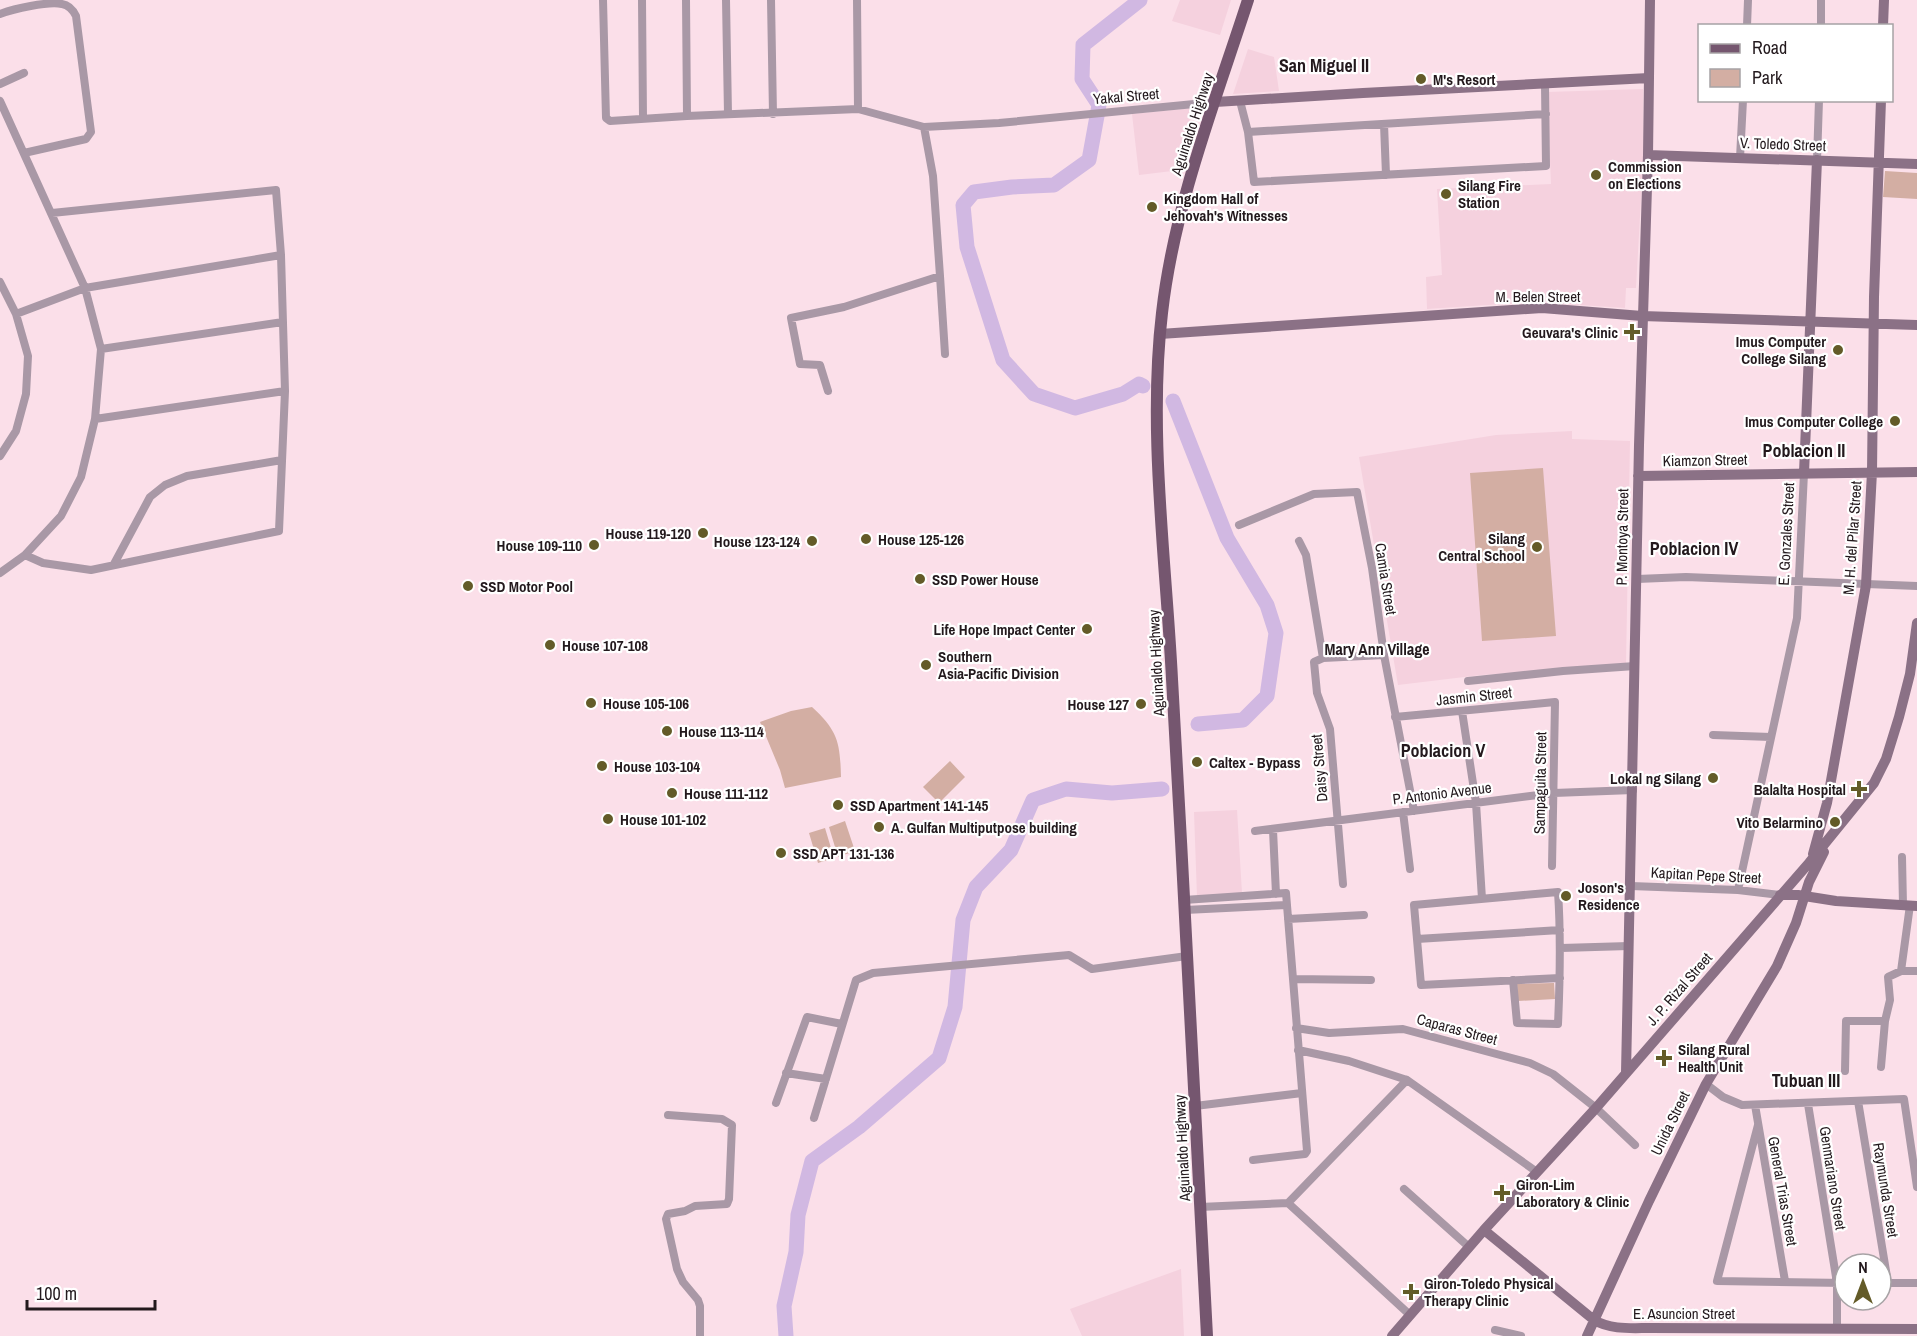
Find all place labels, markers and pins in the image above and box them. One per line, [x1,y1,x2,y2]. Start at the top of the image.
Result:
place label: M's Resort [1433,69,1495,90]
marker: M's Resort [1414,72,1428,86]
place label: Commission on Elections [1608,156,1682,194]
marker: Commission on Elections [1589,168,1603,182]
place label: Silang Fire Station [1458,175,1521,213]
marker: Silang Fire Station [1439,187,1453,201]
place label: Kingdom Hall of Jehovah's Witnesses [1164,188,1288,226]
marker: Kingdom Hall of Jehovah's Witnesses [1145,200,1159,214]
place label: Geuvara's Clinic [1522,322,1618,343]
marker: Geuvara's Clinic [1623,323,1641,341]
place label: Imus Computer College Silang [1736,331,1826,369]
marker: Imus Computer College Silang [1831,343,1845,357]
place label: Imus Computer College [1745,411,1883,432]
marker: Imus Computer College [1888,414,1902,428]
place label: House 119-120 [606,523,691,544]
marker: House 119-120 [696,526,710,540]
place label: Silang Central School [1438,528,1525,566]
place label: House 125-126 [878,529,964,550]
place label: House 123-124 [714,531,800,552]
marker: House 125-126 [859,532,873,546]
marker: House 123-124 [805,534,819,548]
place label: House 109-110 [497,535,582,556]
marker: House 109-110 [587,538,601,552]
marker: Silang Central School [1530,540,1544,554]
place label: SSD Power House [932,569,1039,590]
marker: SSD Power House [913,572,927,586]
place label: SSD Motor Pool [480,576,573,597]
marker: SSD Motor Pool [461,579,475,593]
place label: Life Hope Impact Center [934,619,1075,640]
marker: Life Hope Impact Center [1080,622,1094,636]
place label: House 107-108 [562,635,648,656]
marker: House 107-108 [543,638,557,652]
place label: Southern Asia-Pacific Division [938,646,1059,684]
marker: Southern Asia-Pacific Division [919,658,933,672]
place label: House 105-106 [603,693,689,714]
place label: House 127 [1067,694,1129,715]
marker: House 105-106 [584,696,598,710]
marker: House 127 [1134,697,1148,711]
place label: House 113-114 [679,721,764,742]
marker: House 113-114 [660,724,674,738]
place label: Caltex - Bypass [1209,752,1301,773]
marker: Caltex - Bypass [1190,755,1204,769]
place label: House 103-104 [614,756,700,777]
marker: House 103-104 [595,759,609,773]
place label: Lokal ng Silang [1610,768,1701,789]
marker: Lokal ng Silang [1706,771,1720,785]
place label: Balalta Hospital [1754,779,1846,800]
marker: Balalta Hospital [1850,780,1868,798]
place label: House 111-112 [684,783,768,804]
marker: House 111-112 [665,786,679,800]
place label: SSD Apartment 141-145 [850,795,988,816]
marker: SSD Apartment 141-145 [831,798,845,812]
place label: House 101-102 [620,809,706,830]
marker: House 101-102 [601,812,615,826]
place label: Vito Belarmino [1736,812,1823,833]
marker: Vito Belarmino [1828,815,1842,829]
place label: A. Gulfan Multiputpose building [891,817,1077,838]
marker: A. Gulfan Multiputpose building [872,820,886,834]
place label: SSD APT 131-136 [793,843,895,864]
marker: SSD APT 131-136 [774,846,788,860]
place label: Joson's Residence [1578,877,1640,915]
marker: Joson's Residence [1559,889,1573,903]
place label: Silang Rural Health Unit [1678,1039,1750,1077]
marker: Silang Rural Health Unit [1655,1049,1673,1067]
place label: Giron-Lim Laboratory & Clinic [1516,1174,1630,1212]
marker: Giron-Lim Laboratory & Clinic [1493,1184,1511,1202]
place label: Giron-Toledo Physical Therapy Clinic [1424,1273,1554,1311]
marker: Giron-Toledo Physical Therapy Clinic [1402,1283,1420,1301]

